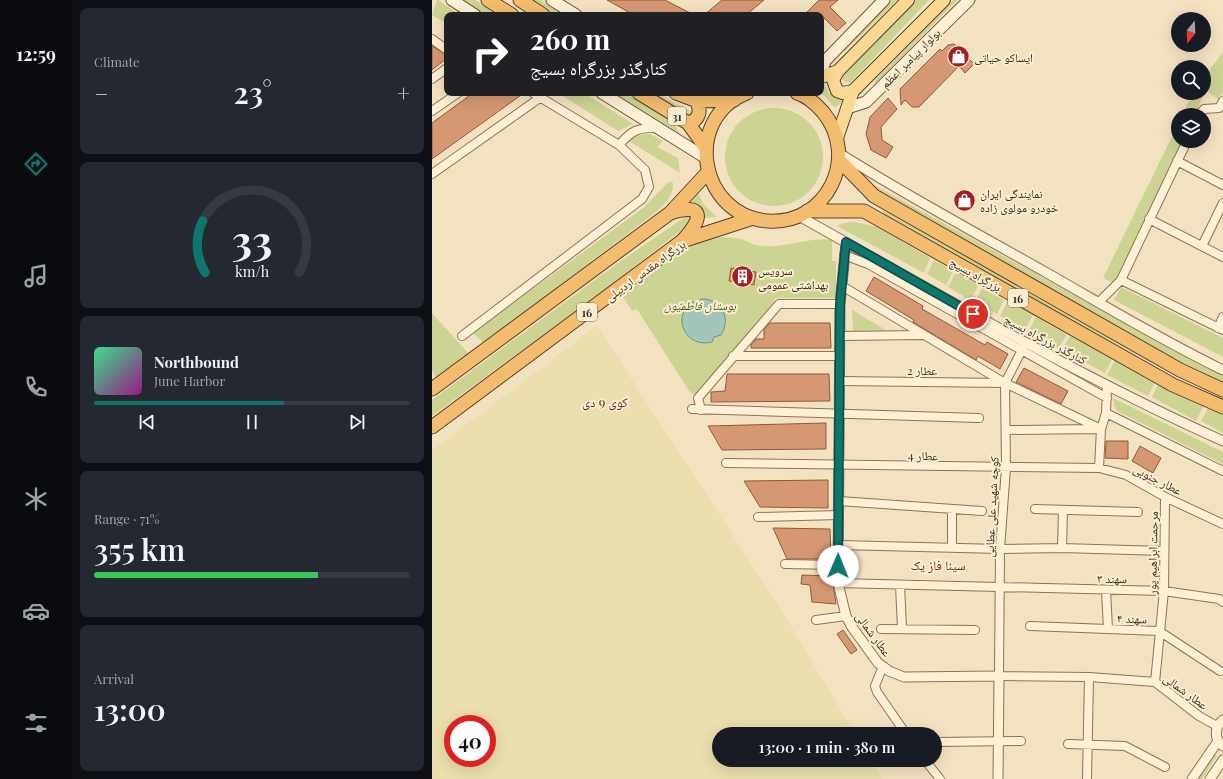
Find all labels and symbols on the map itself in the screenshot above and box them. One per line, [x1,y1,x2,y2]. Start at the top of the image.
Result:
north arrow [1171,12,1211,52]
street label: بولوار پیامبر اعظم [877,25,944,92]
shop icon: ایساکو حیاتی [945,44,971,70]
place label: ایساکو حیاتی [974,49,1033,65]
road number: 31 [668,107,686,125]
place label: نمایندگی ایران خودرو مولوی زاده [980,185,1059,215]
shop icon: نمایندگی ایران خودرو مولوی زاده [952,187,978,213]
street label: بزرگراه مقدس اردبیلی [602,235,689,305]
street label: بزرگراه بسیج [947,253,1005,295]
place label: سرویس بهداشتی عمومی [758,262,828,292]
building icon: سرویس بهداشتی عمومی [729,264,755,290]
road number: 16 [1008,289,1028,307]
park label: بوستان فاطمیّون [664,297,737,314]
pin [956,297,990,331]
road number: 16 [577,303,597,321]
street label: کنارگذر بزرگراه بسیج [1002,310,1090,368]
street label: عطار 2 [907,362,937,378]
district label: کوی 9 دی [582,393,629,411]
street label: عطار 4 [908,447,938,463]
street label: کوچه شهید علی عطایی [980,456,1002,558]
street label: عطار جنوبی [1131,460,1185,498]
street label: مرحمت ابراهیم پور [1143,511,1162,596]
position arrow [817,545,859,587]
district label: سینا فاز یک [910,556,966,574]
street label: سهند ۳ [1097,570,1127,586]
street label: عطار شمالی [853,609,895,659]
street label: سهند ۴ [1117,609,1147,627]
street label: عطار شمالی [1161,670,1211,712]
speed limit sign: 40 [444,715,496,767]

